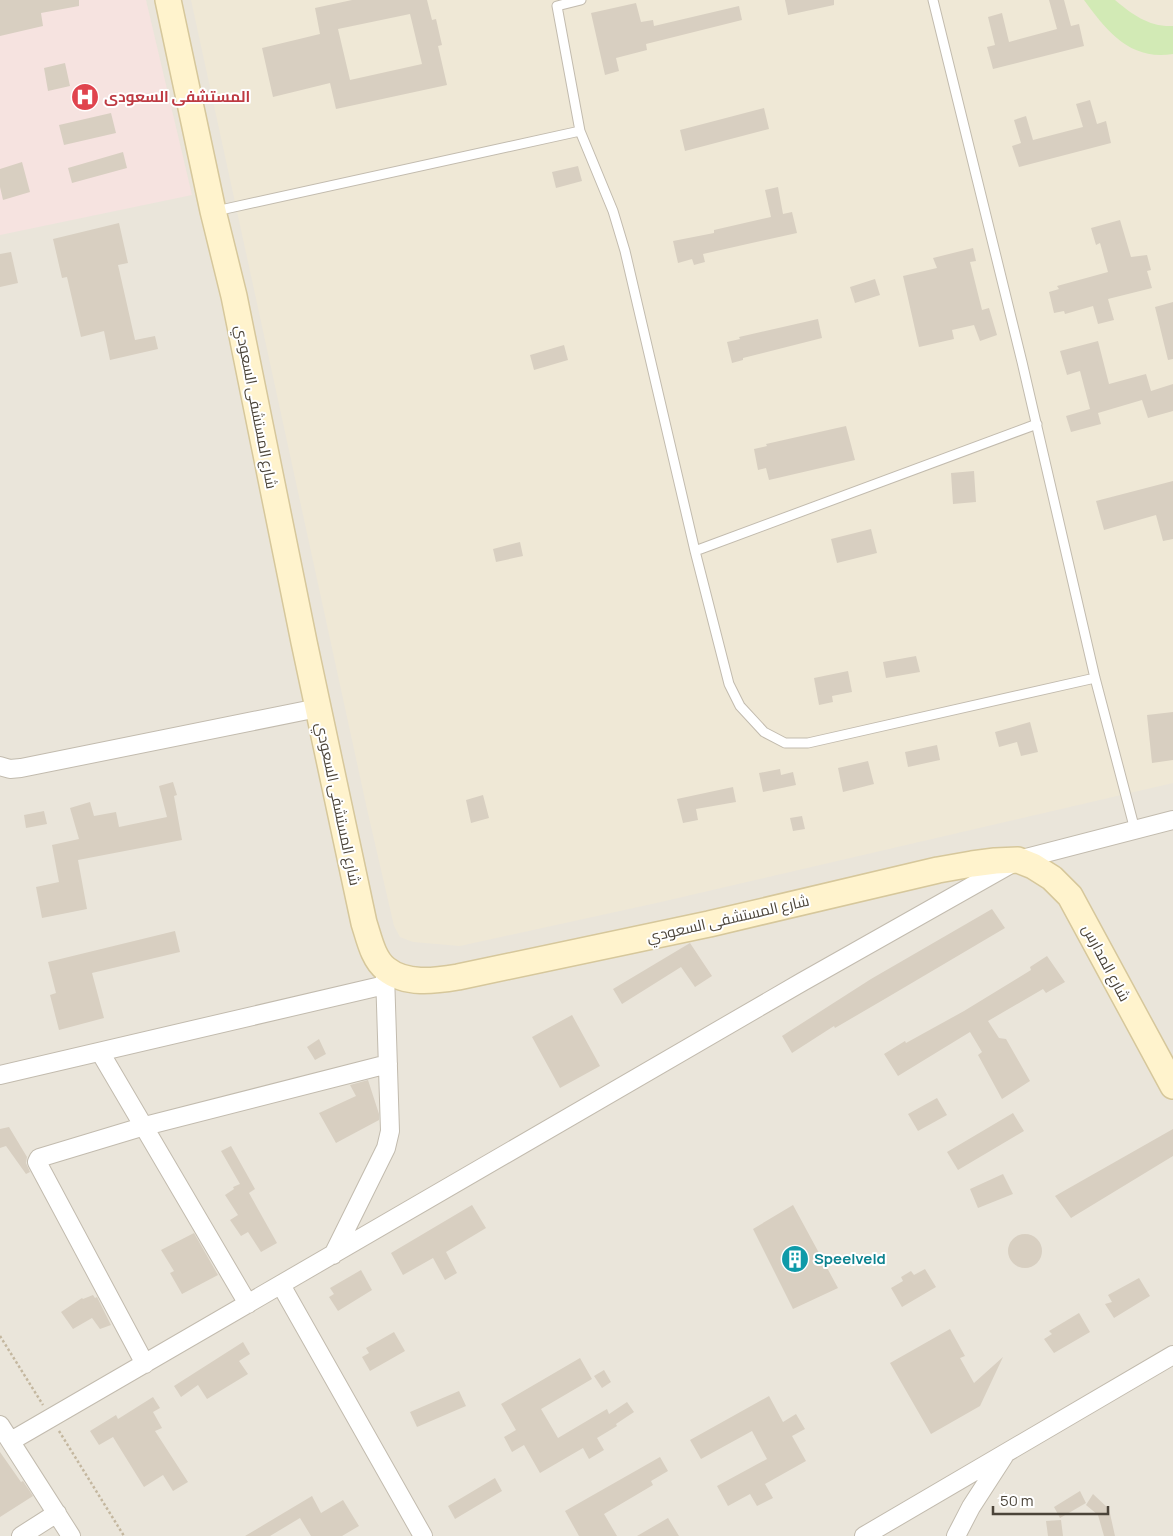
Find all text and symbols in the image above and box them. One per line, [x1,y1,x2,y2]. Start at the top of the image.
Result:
hospital icon: المستشفى السعودى [70,82,100,112]
place label: المستشفى السعودى [104,86,250,107]
street label: شارع المستشفى السعودي [228,323,283,491]
street label: شارع المستشفى السعودي [309,720,366,888]
street label: شارع المستشفى السعودي [644,890,812,949]
street label: شارع المدارس [1076,921,1136,1005]
building icon: Speelveld [780,1244,810,1274]
place label: Speelveld [814,1248,886,1269]
scale bar [993,1484,1108,1516]
text: 50 m [1000,1490,1034,1511]

